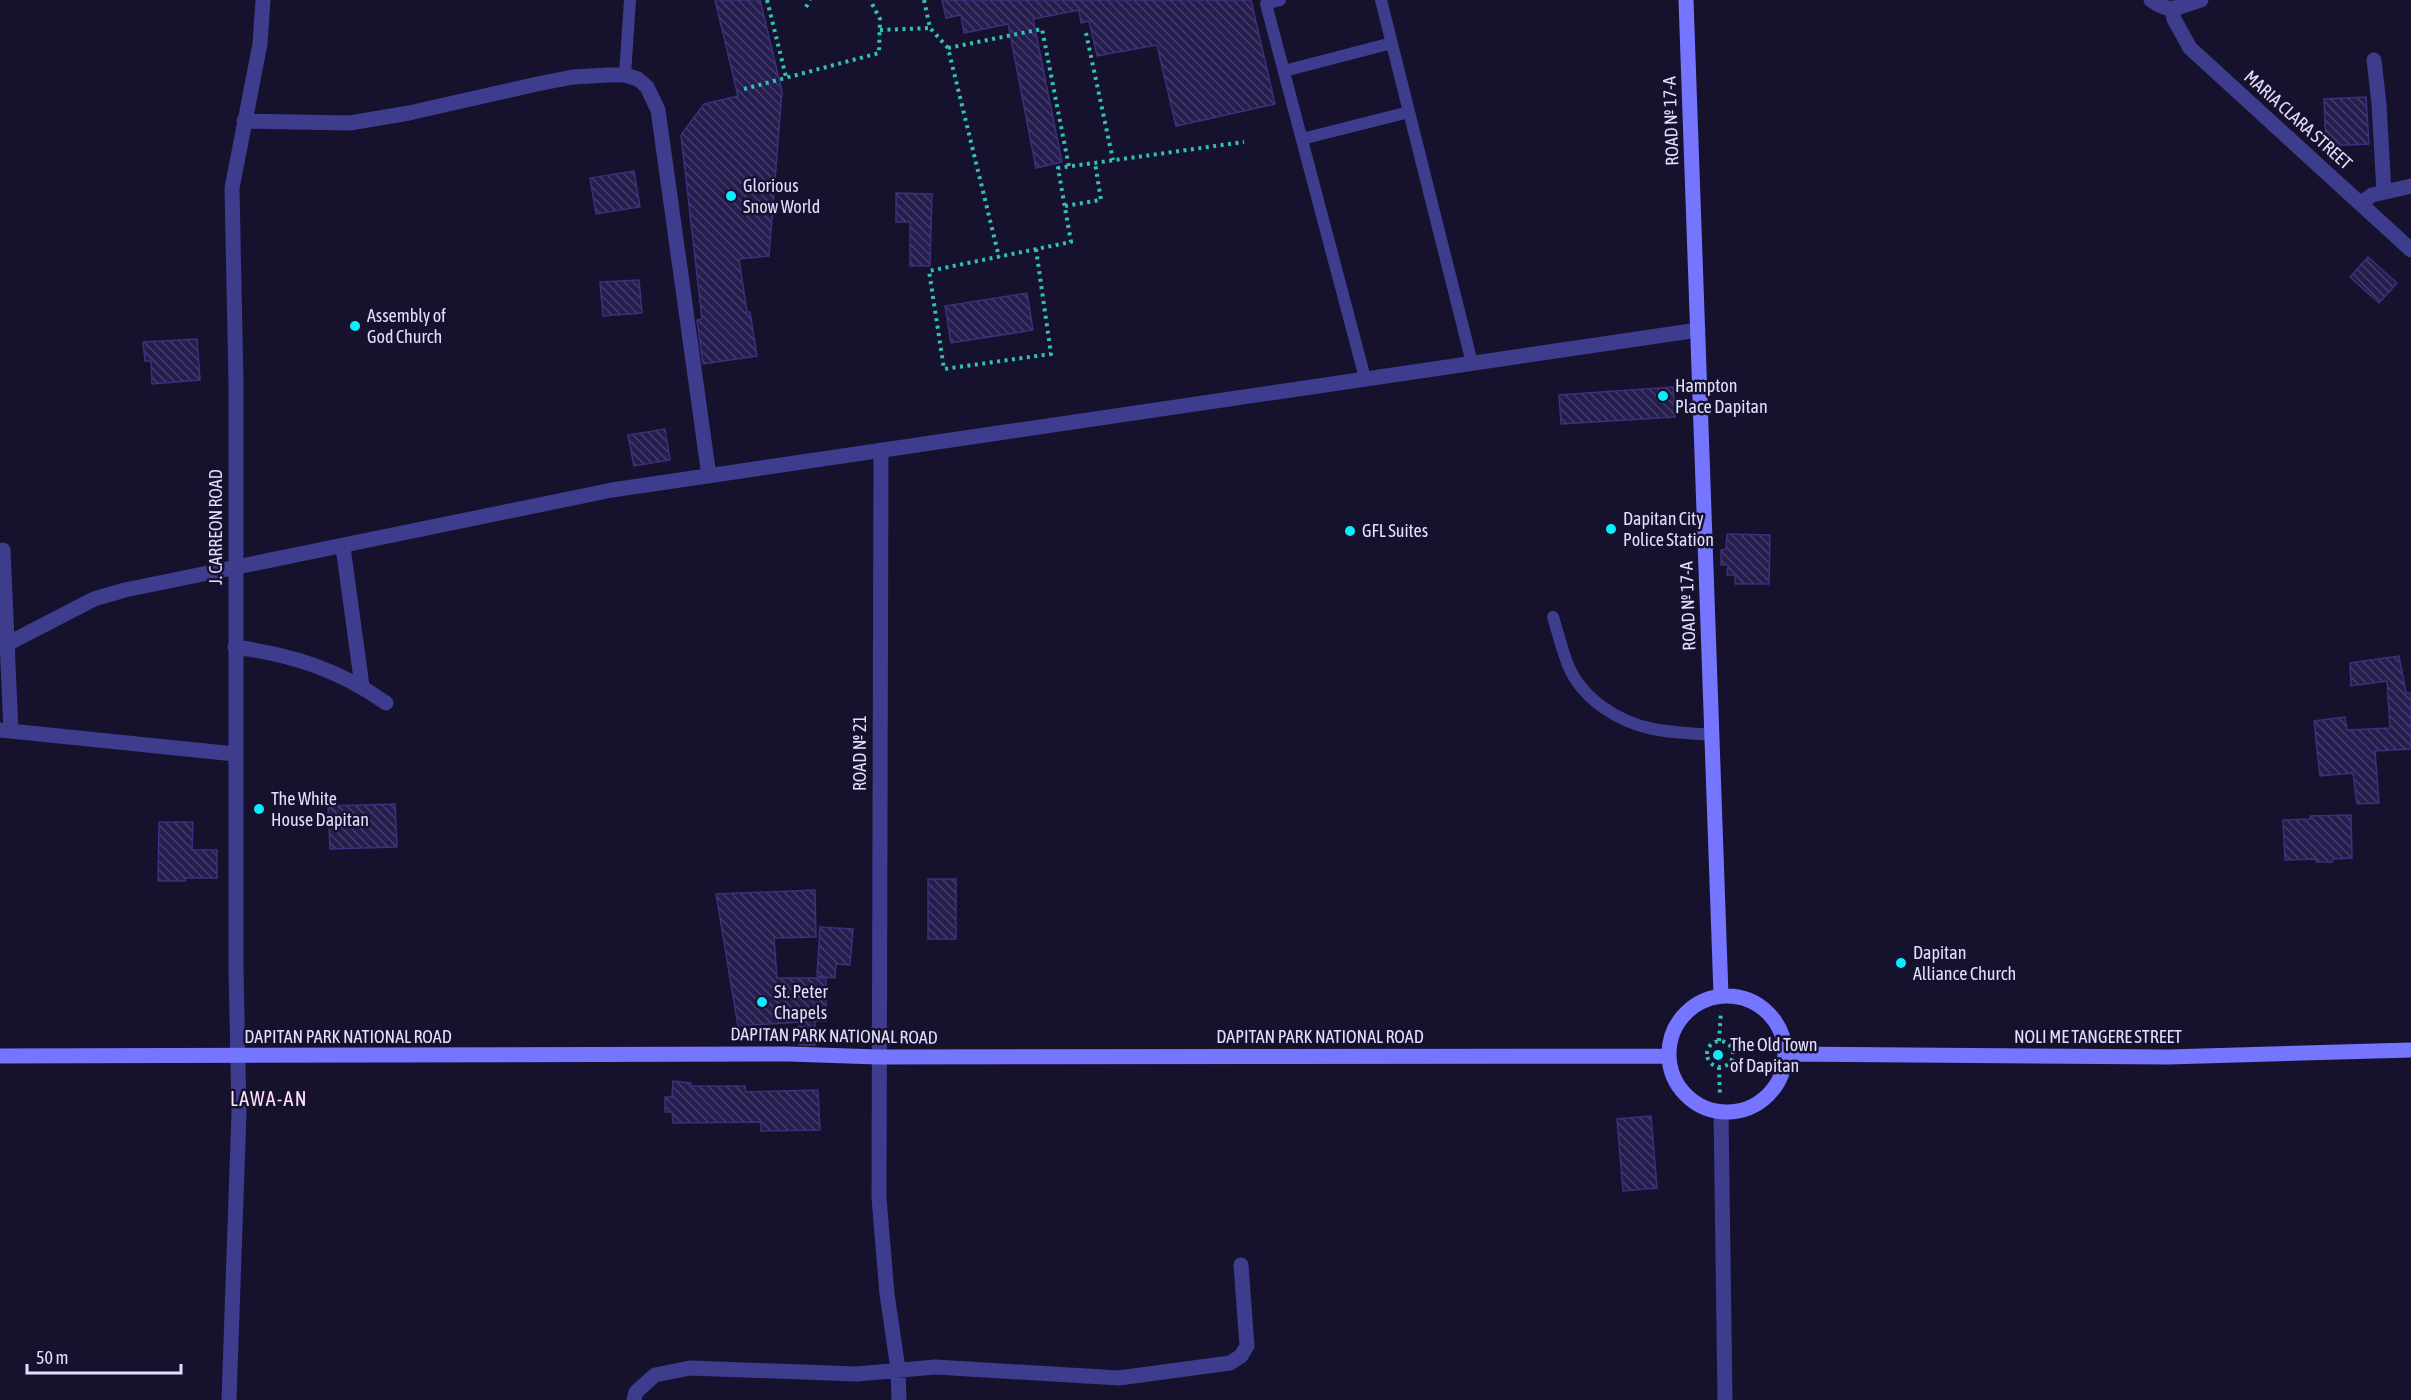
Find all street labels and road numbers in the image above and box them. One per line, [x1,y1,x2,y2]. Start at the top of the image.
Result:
street label: MARIA CLARA STREET [2240,66,2357,174]
street label: ROAD № 17-A [1658,76,1683,166]
street label: J. CARREON ROAD [205,469,226,585]
street label: ROAD № 17-A [1675,561,1700,651]
street label: ROAD № 21 [849,715,870,791]
street label: DAPITAN PARK NATIONAL ROAD [730,1023,938,1048]
street label: DAPITAN PARK NATIONAL ROAD [244,1026,452,1047]
street label: DAPITAN PARK NATIONAL ROAD [1216,1026,1424,1047]
street label: NOLI ME TANGERE STREET [2014,1026,2182,1047]

